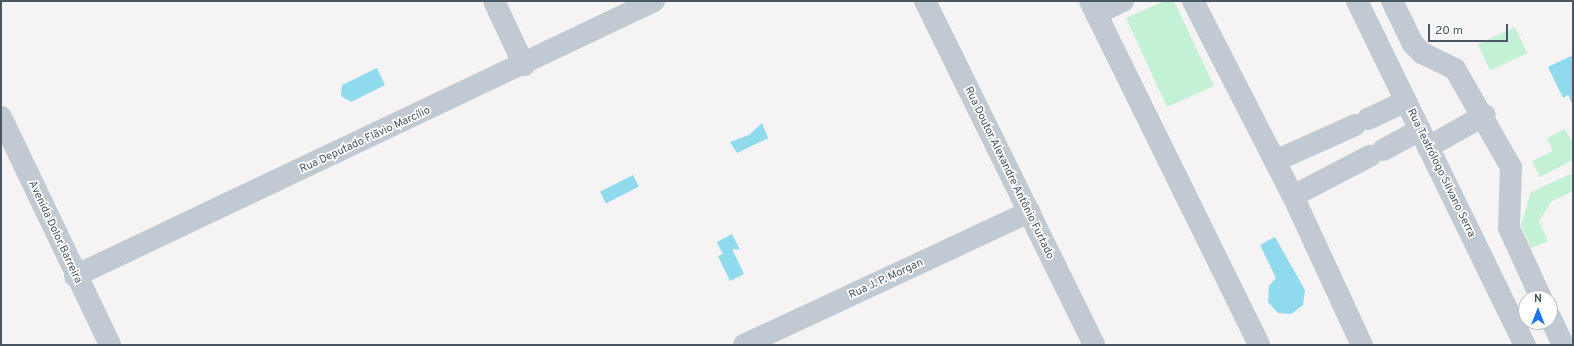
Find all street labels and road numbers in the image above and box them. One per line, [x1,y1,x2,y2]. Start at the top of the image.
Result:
street label: Rua Doutor Alexandre Antônio Furtado [961,84,1057,262]
street label: Rua Deputado Flãvio Marcílio [297,104,433,176]
street label: Rua Teatrólogo Silvano Serra [1404,106,1478,240]
street label: Avenida Dolor Barreira [25,179,85,285]
street label: Rua J. P. Morgan [847,256,925,302]

